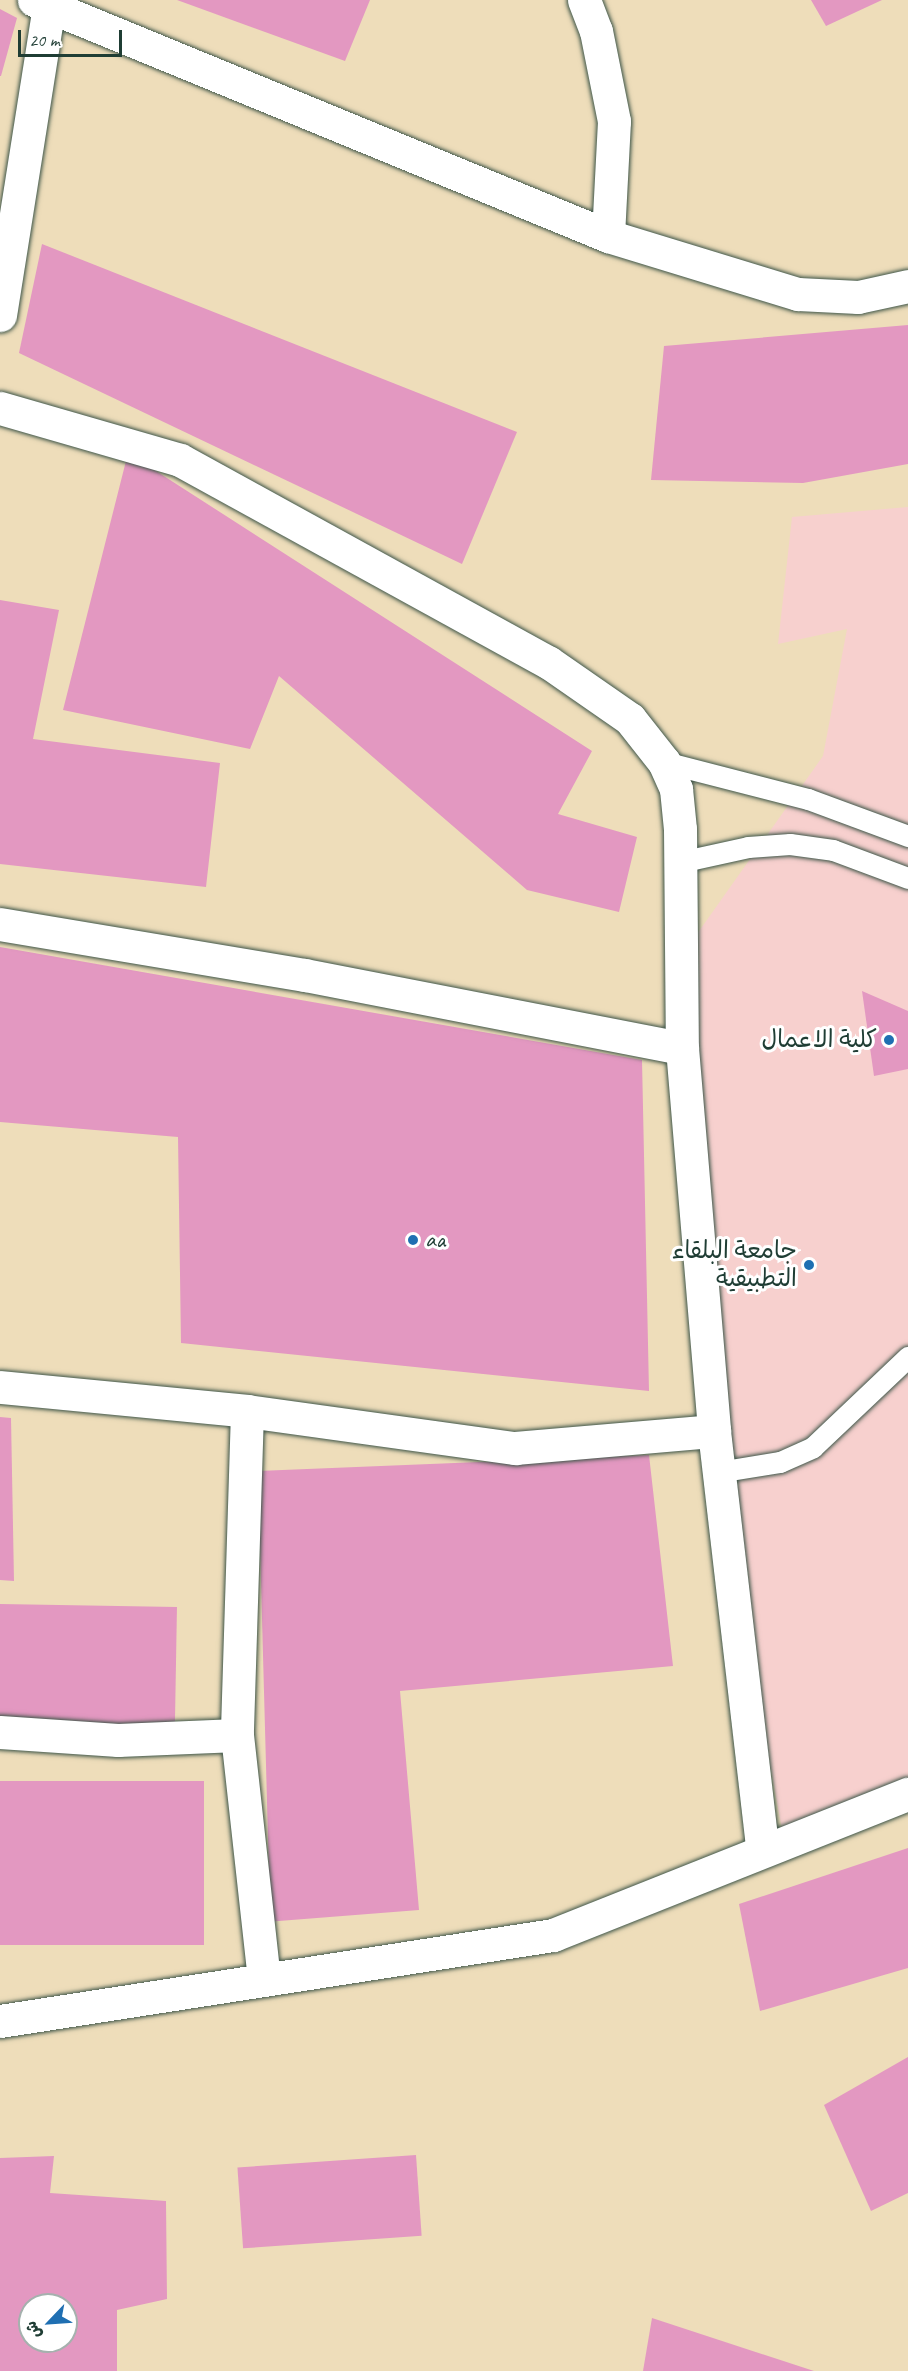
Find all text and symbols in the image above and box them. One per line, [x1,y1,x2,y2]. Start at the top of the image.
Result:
scale bar [21,18,124,56]
text: 20 m [29,29,60,51]
place label: كلية الاعمال [761,1026,877,1054]
marker: كلية الاعمال [882,1033,896,1047]
place label: aa [425,1226,445,1254]
marker: aa [406,1233,420,1247]
place label: جامعة البلقاء التطبيقية [672,1237,797,1293]
marker: جامعة البلقاء التطبيقية [802,1258,816,1272]
north arrow [18,2293,78,2353]
text: ش [21,2318,46,2342]

